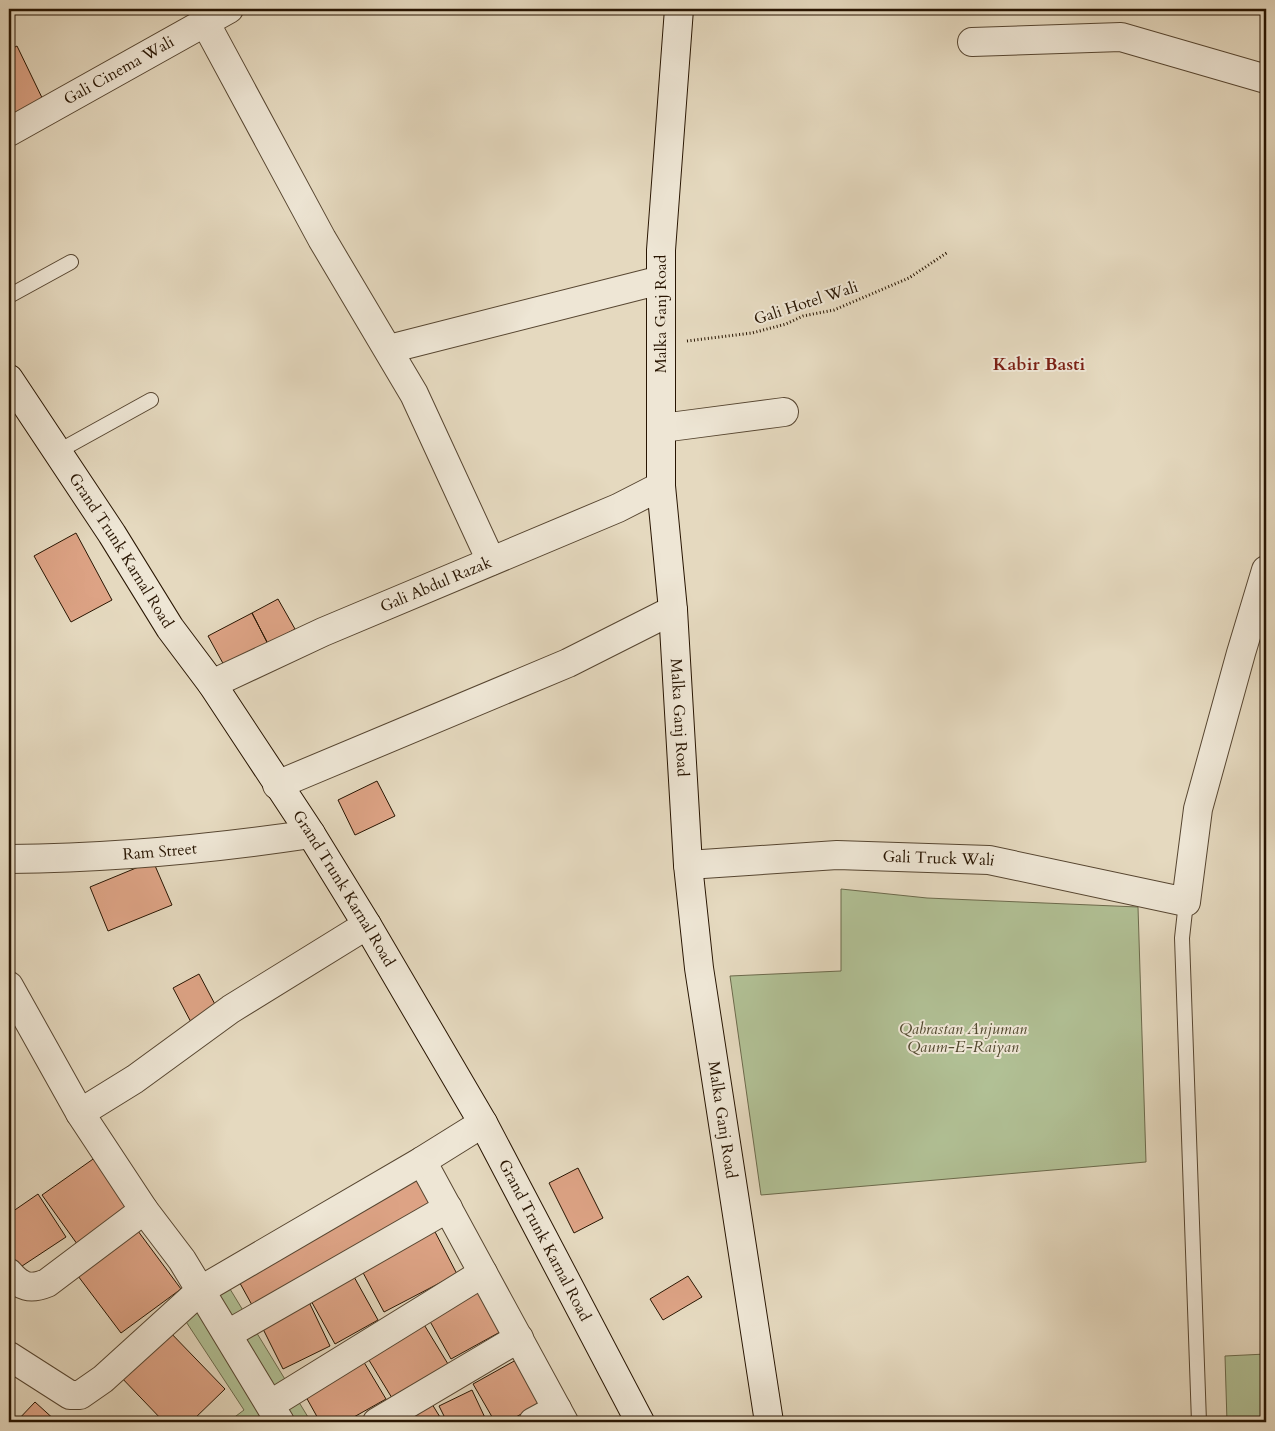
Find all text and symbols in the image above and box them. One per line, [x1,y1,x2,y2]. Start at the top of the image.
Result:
street label: Gali Cinema Wali [60,31,179,110]
street label: Malka Ganj Road [650,254,672,373]
street label: Gali Hotel Wali [751,276,861,330]
district label: Kabir Basti [993,352,1085,377]
street label: Grand Trunk Karnal Road [64,469,179,633]
street label: Gali Abdul Razak [377,551,495,618]
street label: Malka Ganj Road [665,658,694,778]
street label: Grand Trunk Karnal Road [287,806,400,971]
street label: Ram Street [122,837,198,866]
street label: Gali Truck Wali [882,846,997,872]
park label: Qabrastan Anjuman Qaum-E-Raiyan [899,1018,1027,1058]
street label: Malka Ganj Road [703,1060,742,1181]
street label: Grand Trunk Karnal Road [493,1155,596,1325]

